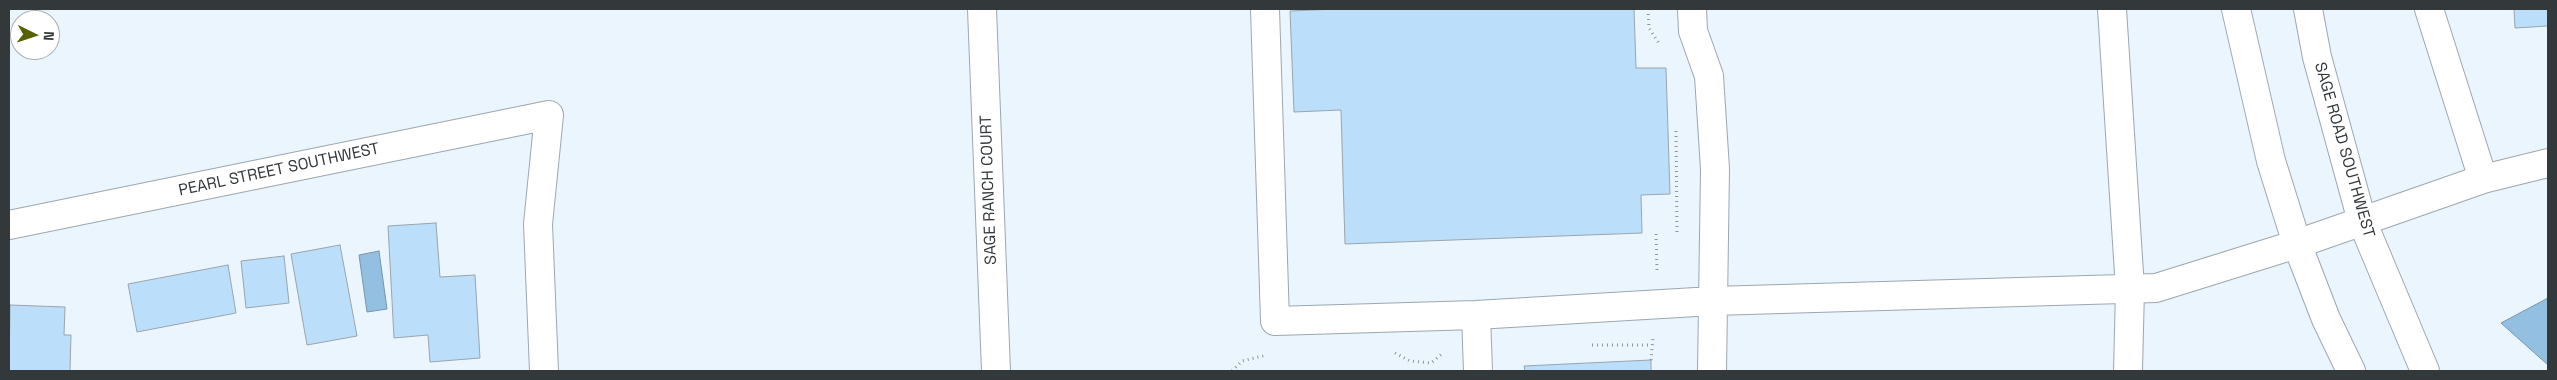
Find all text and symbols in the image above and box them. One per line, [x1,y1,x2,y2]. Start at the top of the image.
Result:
north arrow [10,10,60,60]
text: N [40,31,58,41]
street label: SAGE ROAD SOUTHWEST [2310,60,2378,240]
street label: SAGE RANCH COURT [977,115,1001,265]
street label: PEARL STREET SOUTHWEST [177,139,381,201]

